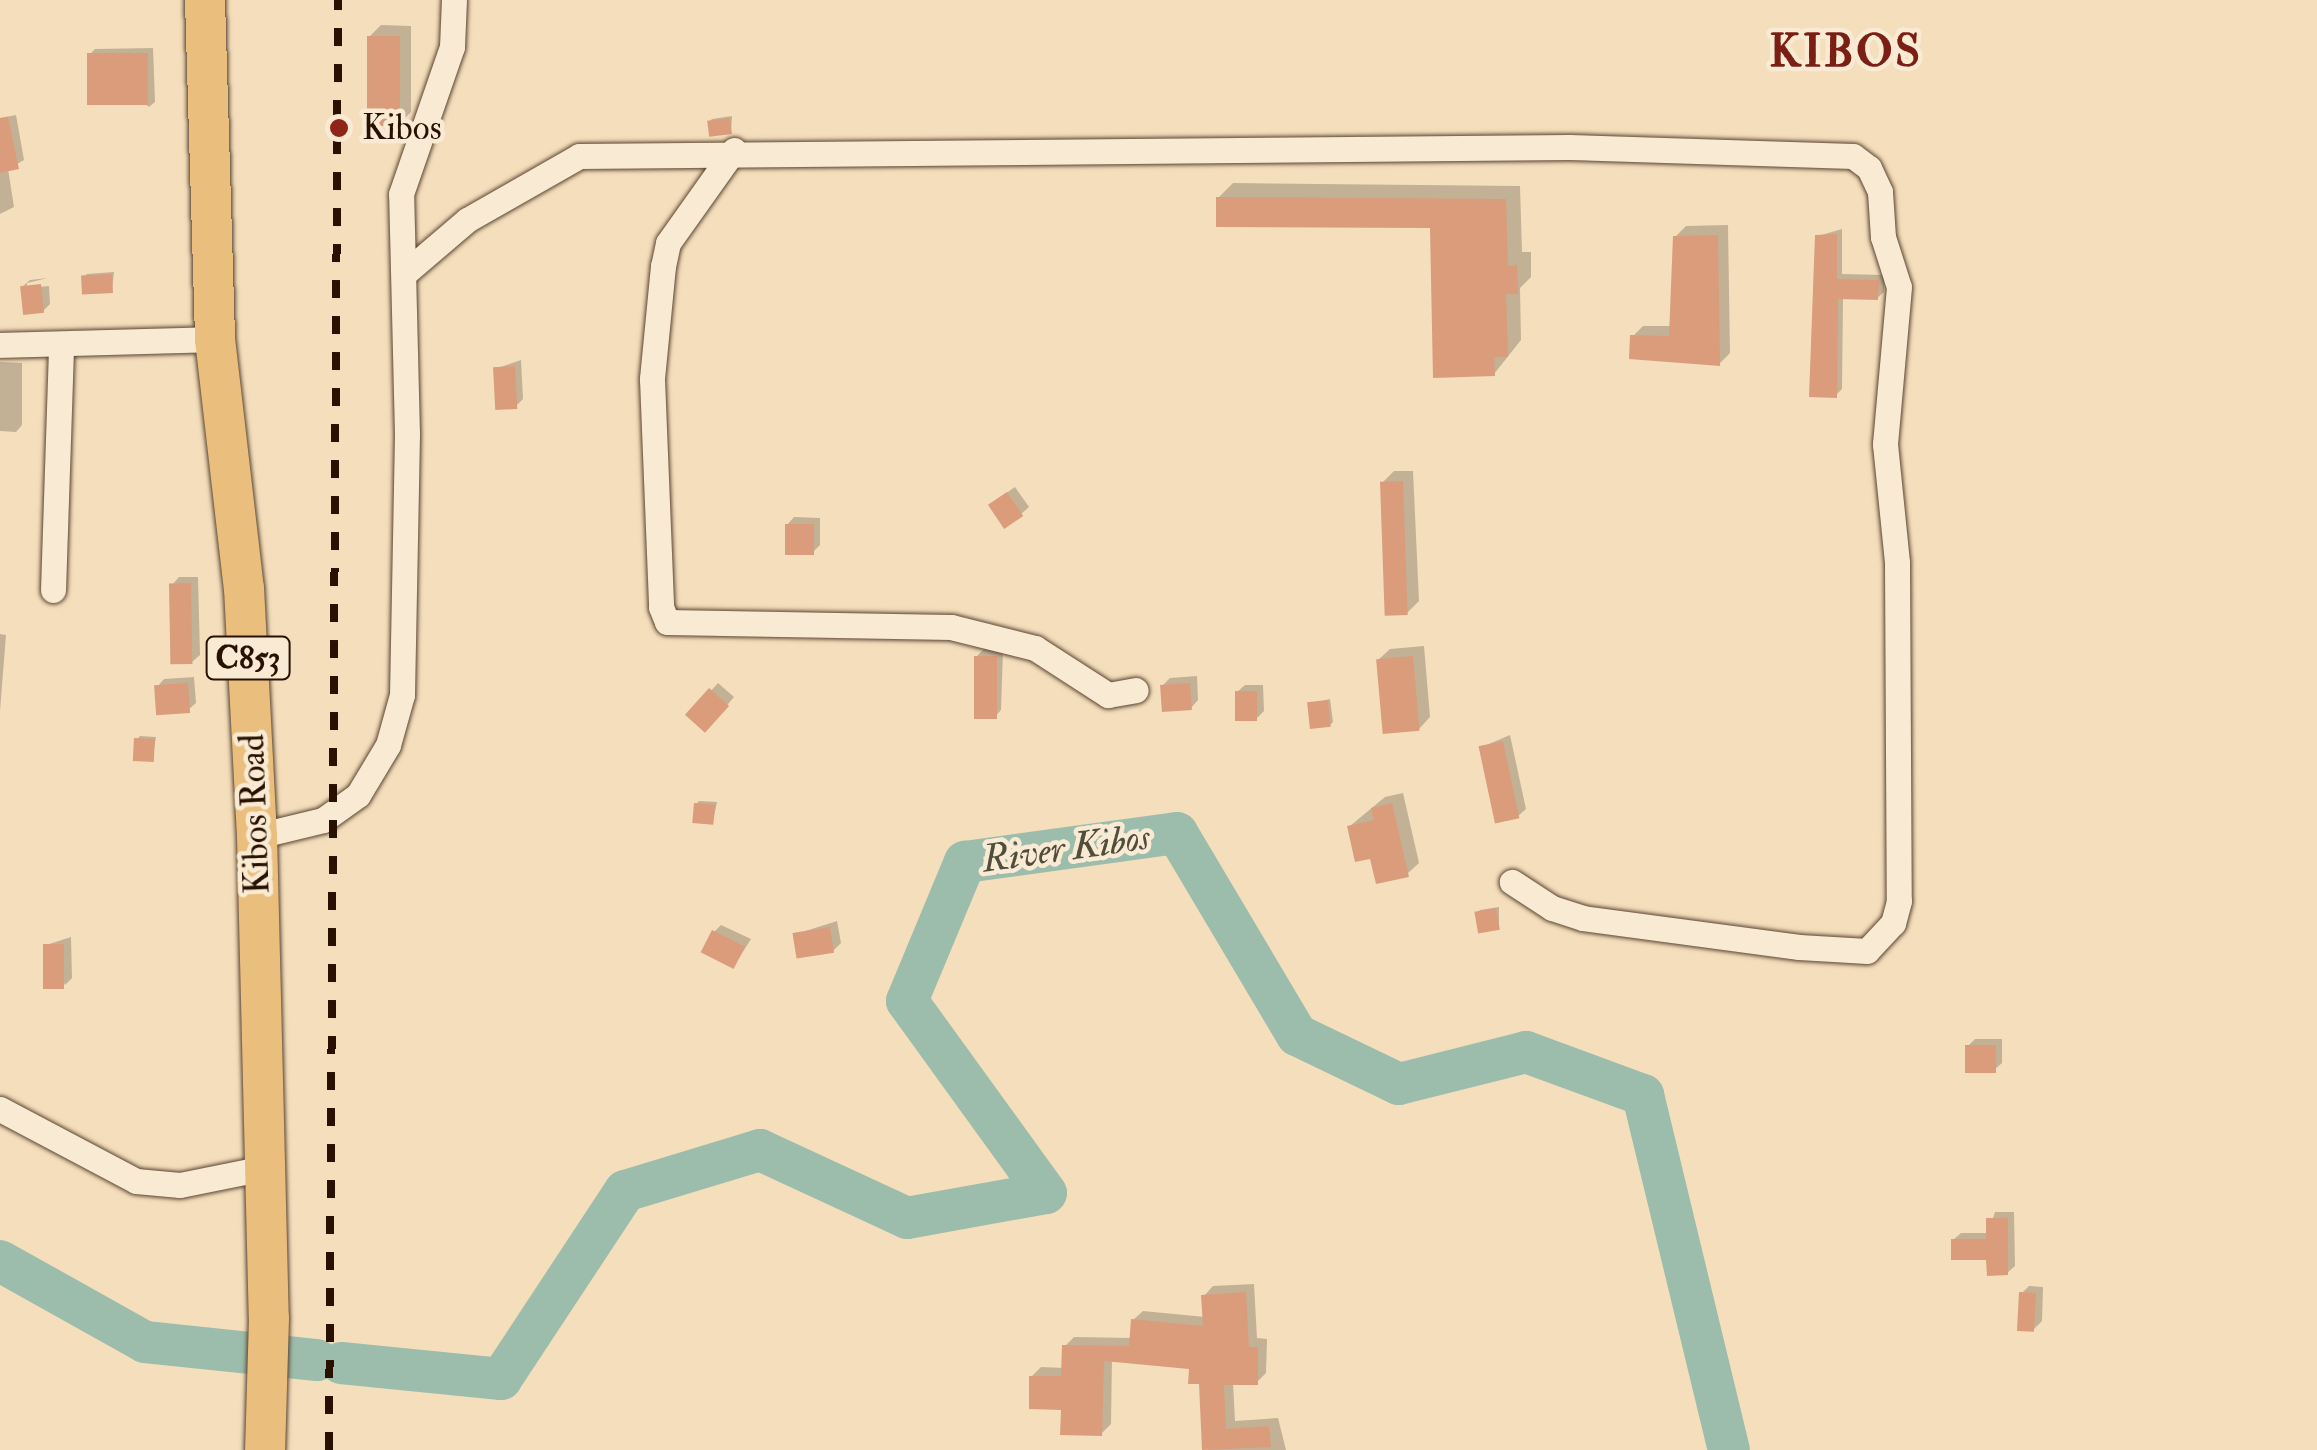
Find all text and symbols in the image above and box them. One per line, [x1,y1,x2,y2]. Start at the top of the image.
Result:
district label: KIBOS [1769,26,1923,80]
place label: Kibos [362,107,442,149]
marker: Kibos [326,115,352,141]
road number: C853 [206,631,290,685]
street label: Kibos Road [231,733,279,895]
water label: River Kibos [979,815,1153,883]

